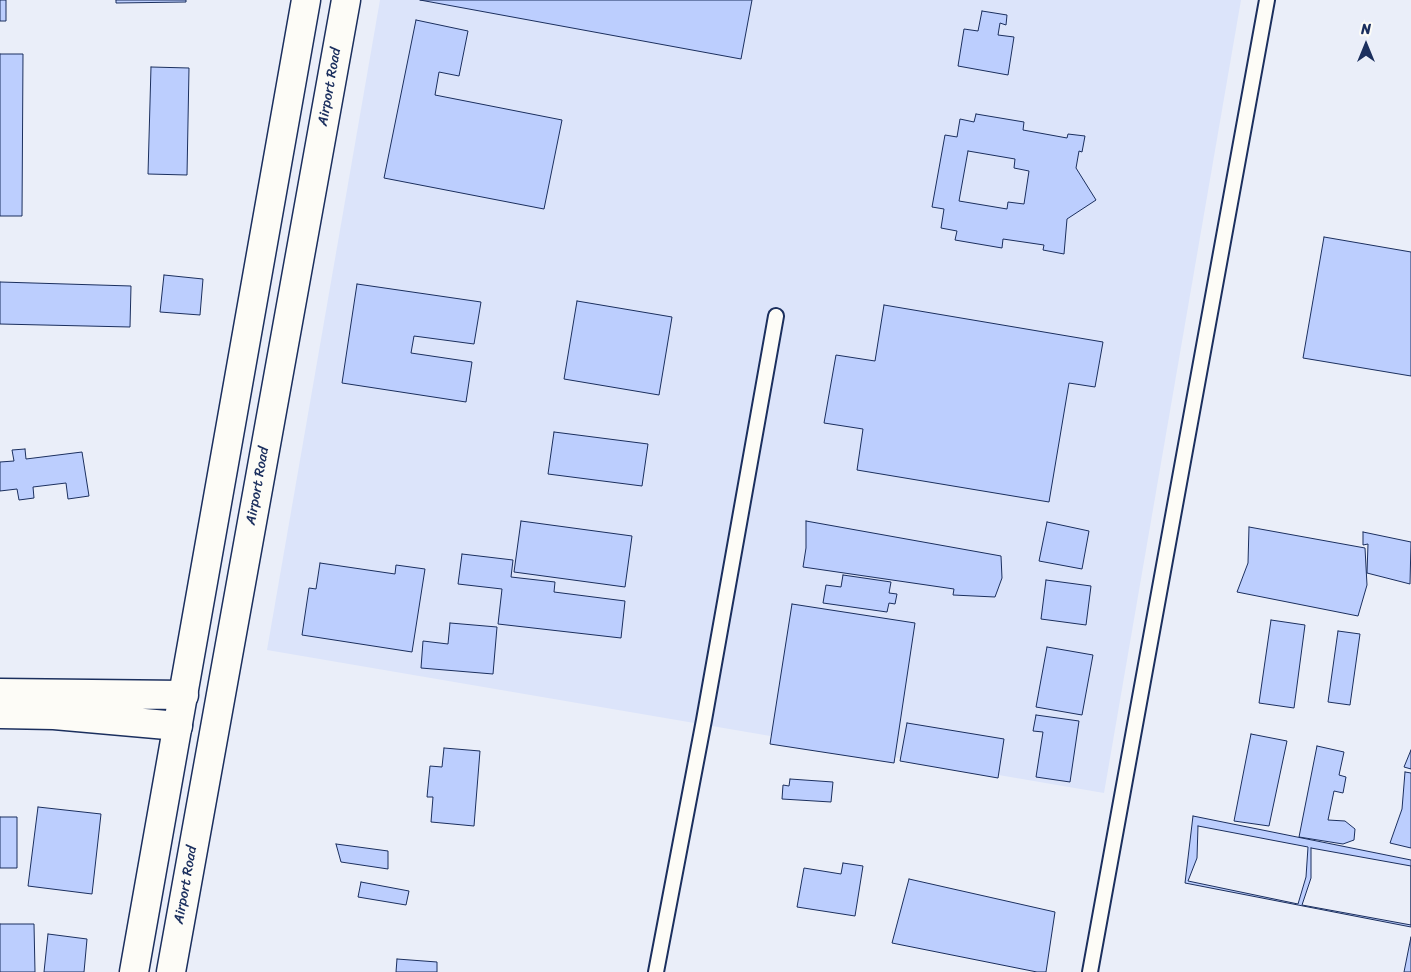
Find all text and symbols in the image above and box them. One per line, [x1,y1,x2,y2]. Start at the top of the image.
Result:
text: N [1361,17,1371,42]
north arrow [1341,20,1391,70]
street label: Airport Road [315,47,345,127]
street label: Airport Road [243,446,273,526]
street label: Airport Road [171,845,201,925]

